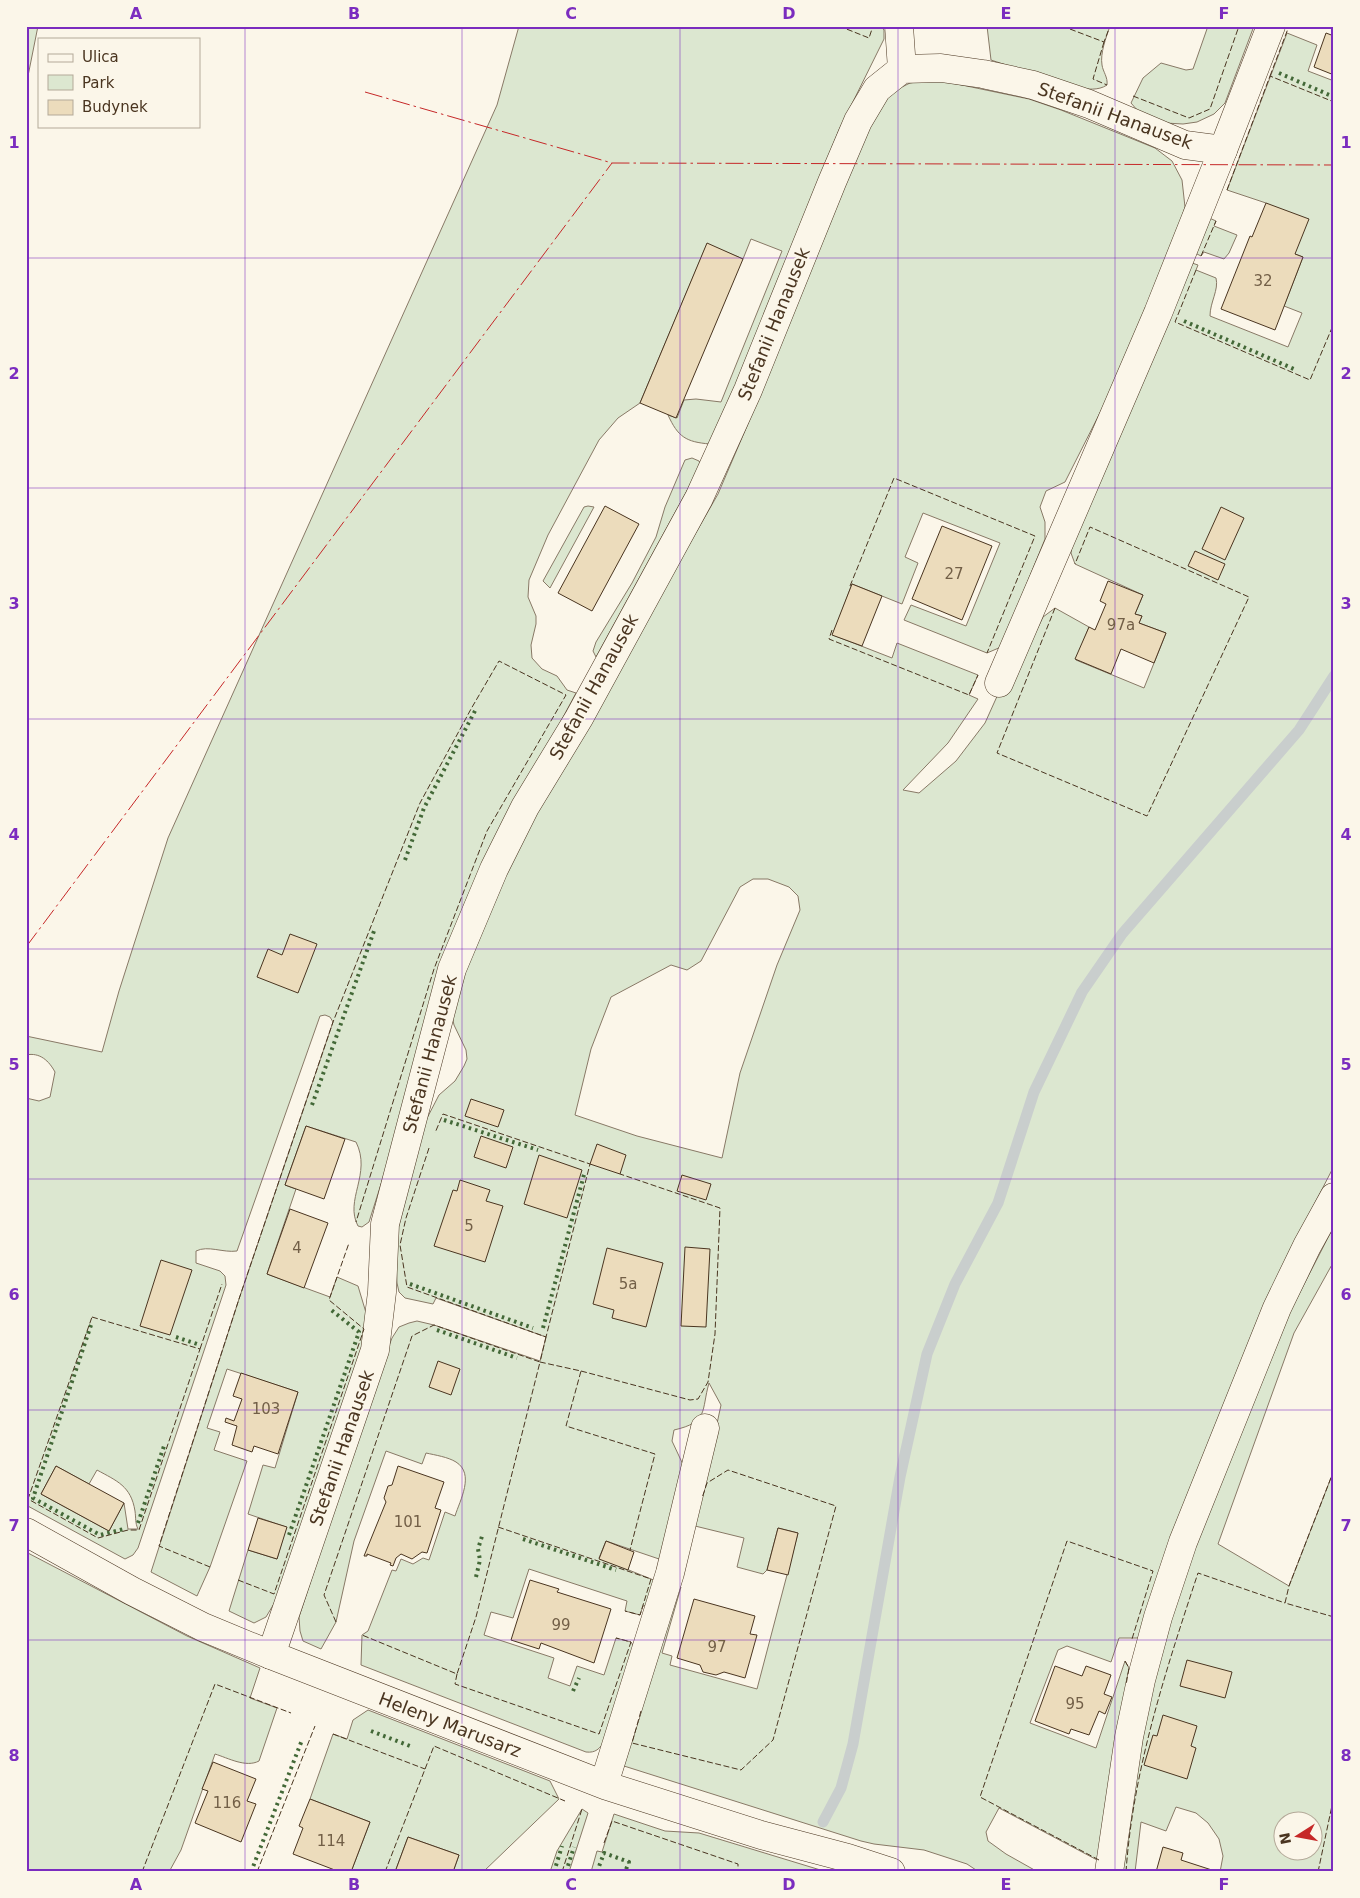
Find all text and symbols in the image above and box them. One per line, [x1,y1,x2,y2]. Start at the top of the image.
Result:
text: A [130,4,143,23]
text: B [348,4,360,23]
text: C [565,4,577,23]
text: D [782,4,796,23]
text: E [1001,4,1011,23]
text: F [1219,4,1229,23]
legend [38,38,200,128]
text: Ulica [82,48,119,66]
text: Park [82,74,115,92]
street label: Stefanii Hanausek [1035,78,1196,154]
text: Budynek [82,98,148,116]
text: 1 [8,133,20,152]
text: 1 [1340,133,1352,152]
street label: Stefanii Hanausek [733,244,814,403]
house number: 32 [1253,272,1273,290]
text: 2 [8,364,20,383]
text: 2 [1340,364,1352,383]
house number: 27 [944,565,964,583]
text: 3 [8,594,20,613]
text: 3 [1340,594,1352,613]
street label: Stefanii Hanausek [545,610,643,763]
house number: 97a [1107,616,1135,634]
text: 4 [8,825,20,844]
text: 4 [1340,825,1352,844]
street label: Stefanii Hanausek [398,972,461,1135]
text: 5 [8,1055,20,1074]
text: 5 [1340,1055,1352,1074]
house number: 5 [464,1217,474,1235]
house number: 4 [292,1239,302,1257]
house number: 5a [619,1275,637,1293]
text: 6 [8,1285,20,1304]
text: 6 [1340,1285,1352,1304]
street label: Stefanii Hanausek [305,1367,378,1528]
house number: 103 [252,1400,280,1418]
house number: 101 [394,1513,422,1531]
text: 7 [8,1516,20,1535]
text: 7 [1340,1516,1352,1535]
house number: 99 [551,1616,571,1634]
house number: 97 [707,1638,727,1656]
street label: Heleny Marusarz [376,1688,524,1761]
house number: 95 [1065,1695,1085,1713]
text: 8 [8,1746,20,1765]
text: 8 [1340,1746,1352,1765]
house number: 116 [213,1794,241,1812]
north arrow [1272,1810,1322,1860]
text: N [1276,1831,1294,1846]
house number: 114 [317,1832,345,1850]
text: A [130,1875,143,1894]
text: B [348,1875,360,1894]
text: C [565,1875,577,1894]
text: D [782,1875,796,1894]
text: E [1001,1875,1011,1894]
text: F [1219,1875,1229,1894]

